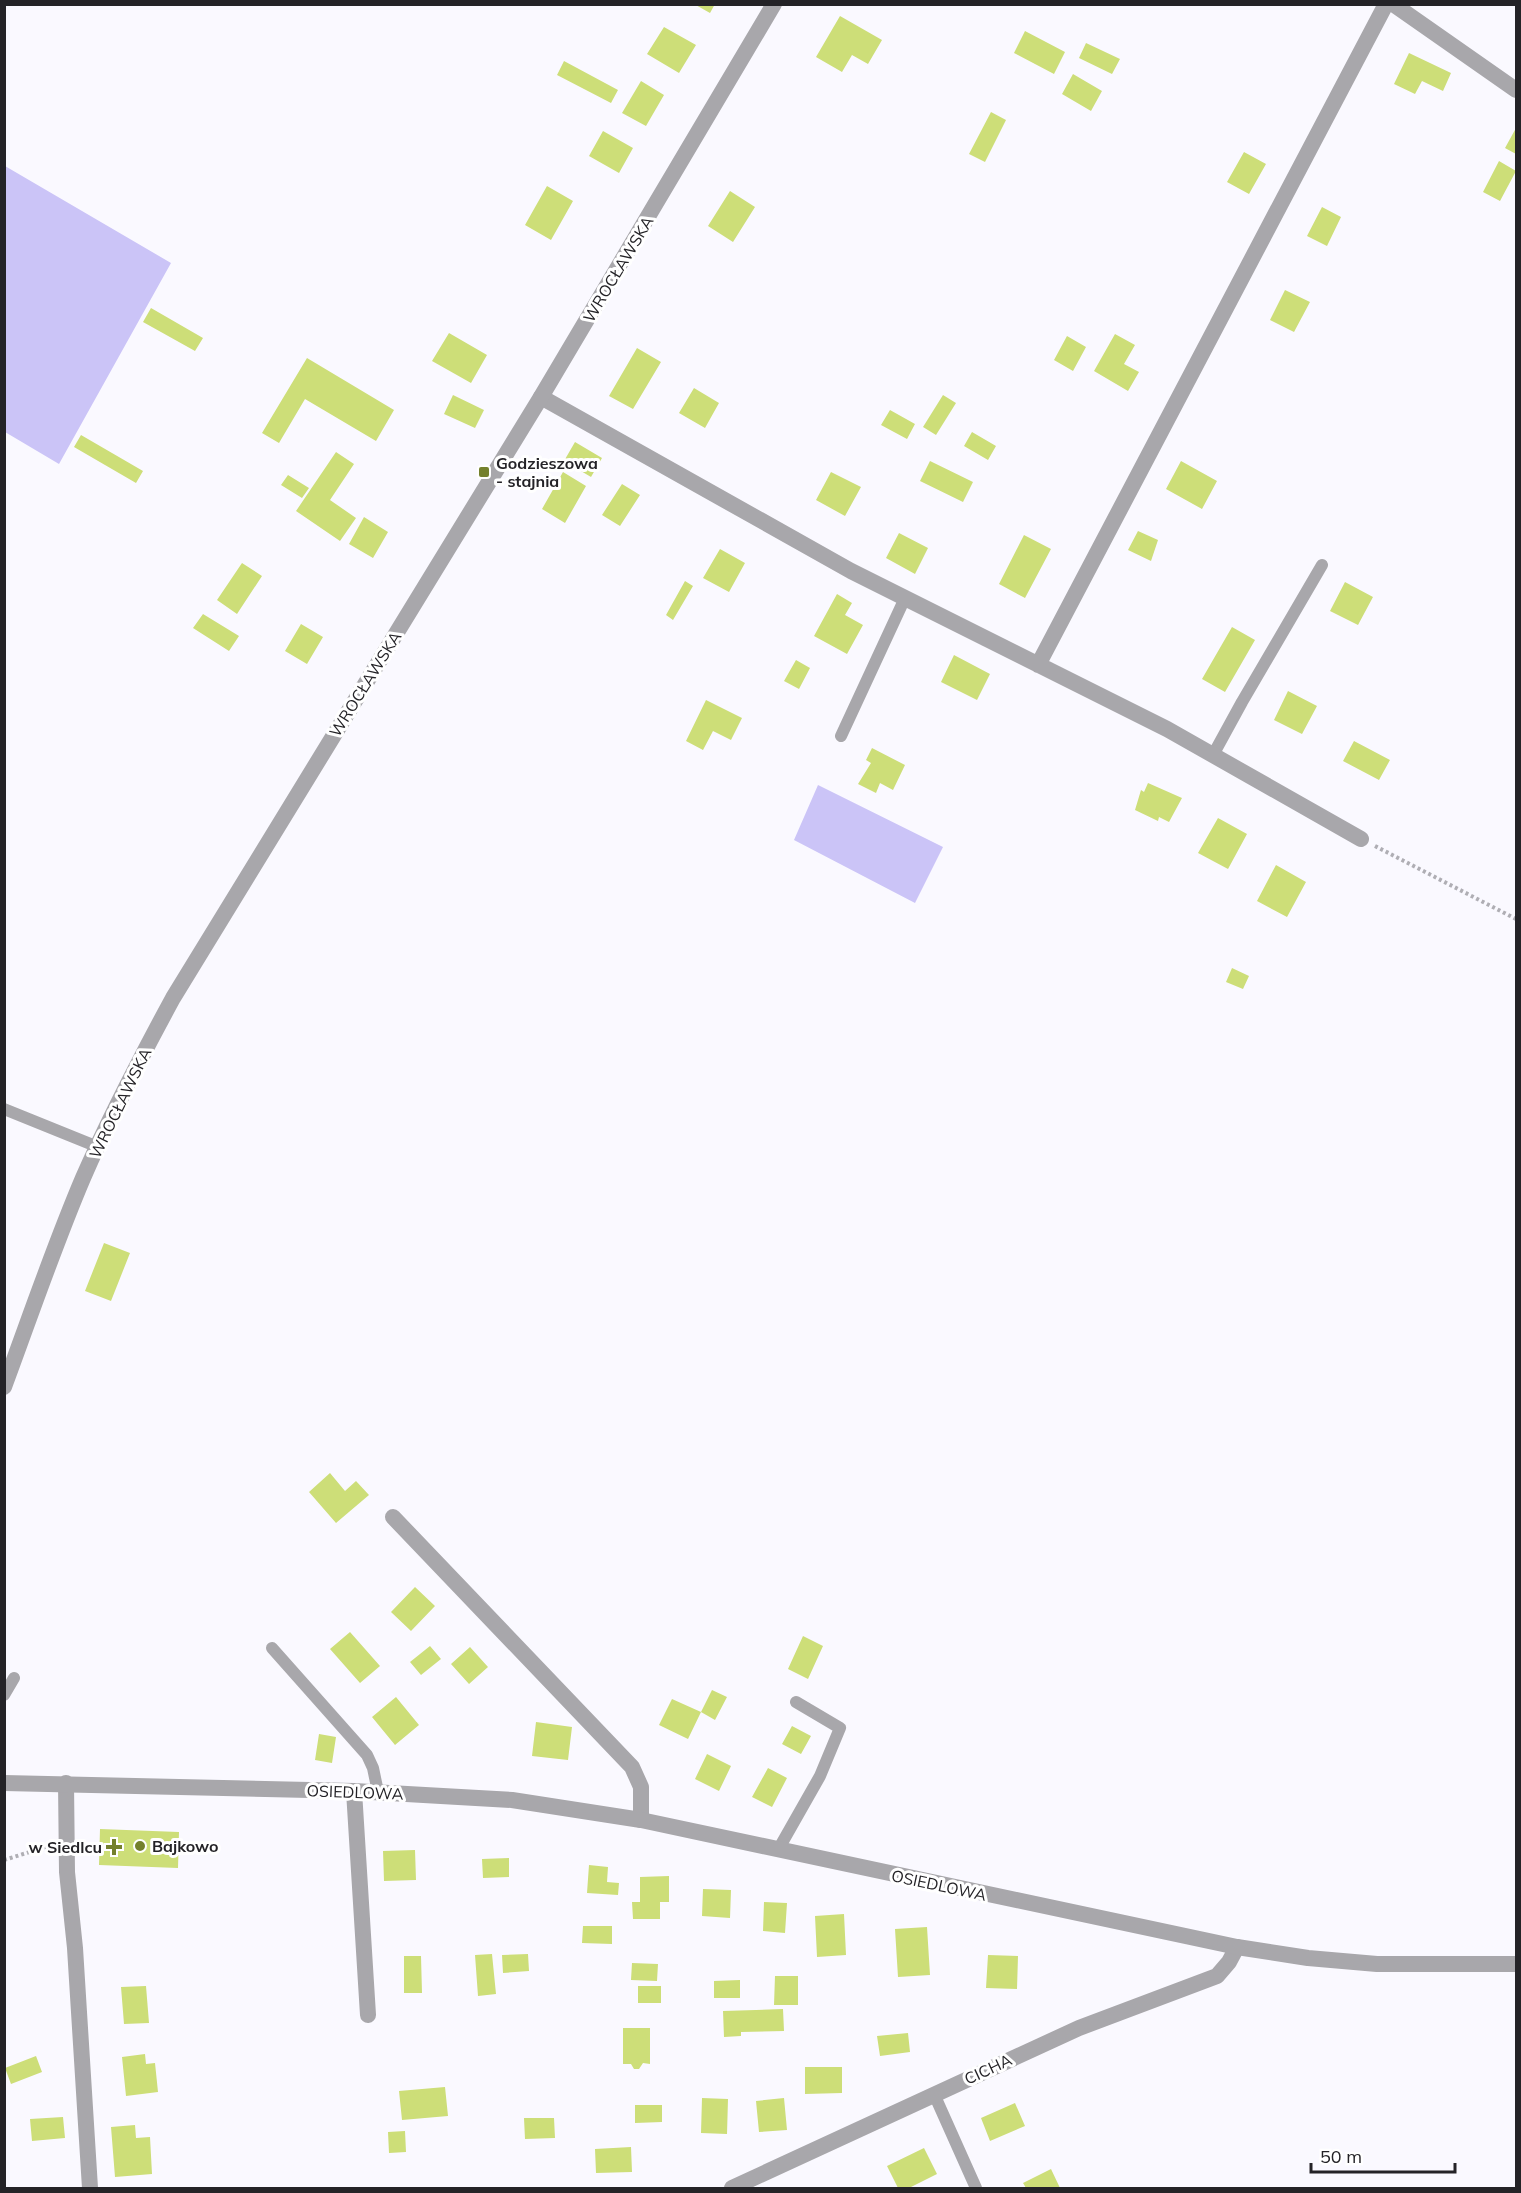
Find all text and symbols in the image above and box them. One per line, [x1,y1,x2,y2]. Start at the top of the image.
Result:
street label: WROCŁAWSKA [578,212,658,326]
place label: Godzieszowa - stajnia [496,453,598,491]
marker: Godzieszowa - stajnia [477,465,491,479]
street label: WROCŁAWSKA [325,627,406,740]
street label: WROCŁAWSKA [85,1044,155,1161]
street label: OSIEDLOWA [306,1780,404,1804]
place label: Bajkowo [152,1836,219,1856]
place label: w Siedlcu [29,1837,102,1857]
marker: Bajkowo [133,1839,147,1853]
marker: w Siedlcu [107,1840,121,1854]
street label: OSIEDLOWA [890,1865,989,1905]
street label: CICHA [961,2049,1015,2089]
scale bar [1311,2136,1455,2174]
text: 50 m [1320,2145,1362,2168]

